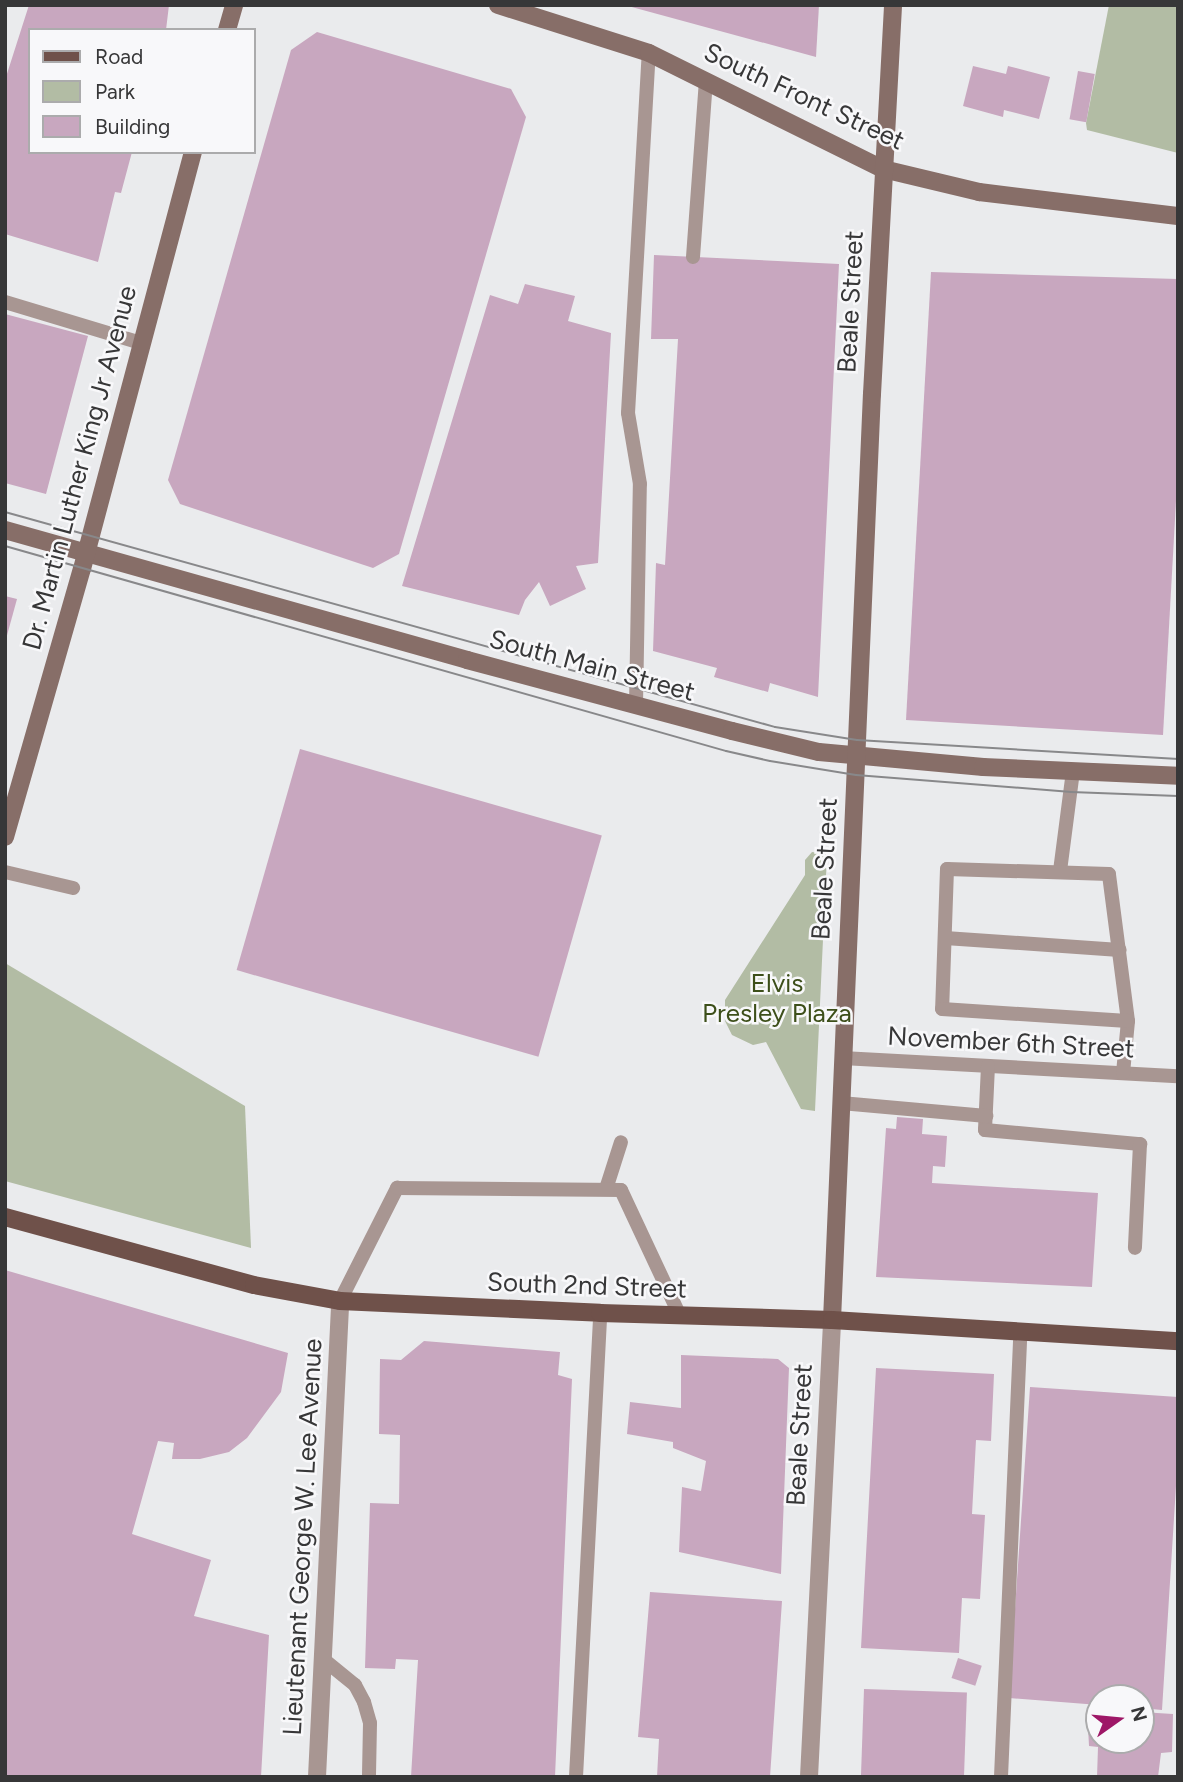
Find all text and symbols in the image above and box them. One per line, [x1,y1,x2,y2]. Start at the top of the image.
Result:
legend [28,28,256,154]
street label: South Front Street [699,37,909,157]
text: Road [95,44,143,69]
text: Park [95,79,135,104]
text: Building [95,114,170,139]
street label: Beale Street [832,230,870,374]
street label: Dr. Martin Luther King Jr Avenue [16,283,144,653]
street label: South Main Street [486,624,698,708]
street label: Beale Street [806,797,844,941]
park label: Elvis Presley Plaza [702,968,852,1030]
street label: November 6th Street [887,1021,1135,1065]
street label: South 2nd Street [487,1267,687,1305]
street label: Lieutenant George W. Lee Avenue [277,1338,329,1736]
street label: Beale Street [781,1363,819,1507]
north arrow [1085,1684,1155,1754]
text: N [1126,1704,1152,1724]

